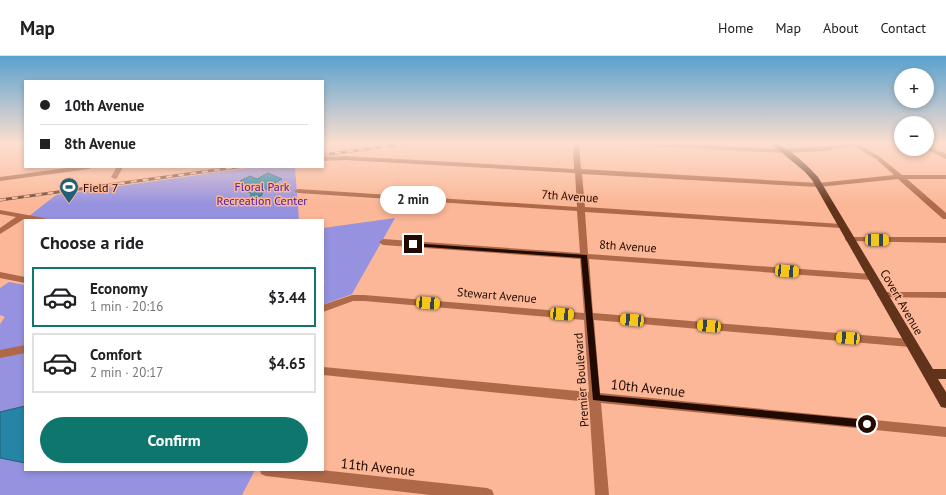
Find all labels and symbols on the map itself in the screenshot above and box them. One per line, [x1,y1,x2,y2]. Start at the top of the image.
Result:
sports icon: Field 7 [58,176,80,204]
park label: Floral Park Recreation Center [217,179,307,208]
place label: Field 7 [83,180,118,195]
callout: 2 min [380,186,446,214]
street label: 7th Avenue [541,187,599,205]
car [865,234,889,246]
route end [404,235,422,253]
street label: 8th Avenue [599,237,657,255]
car [775,264,799,278]
street label: Covert Avenue [877,267,927,337]
street label: Stewart Avenue [457,284,537,306]
car [416,296,440,310]
car [550,307,574,321]
car [620,313,644,327]
car [697,319,721,333]
car [836,331,860,345]
street label: Premier Boulevard [570,332,592,428]
street label: 10th Avenue [610,375,686,401]
route start [858,415,876,433]
street label: 11th Avenue [340,454,416,480]

